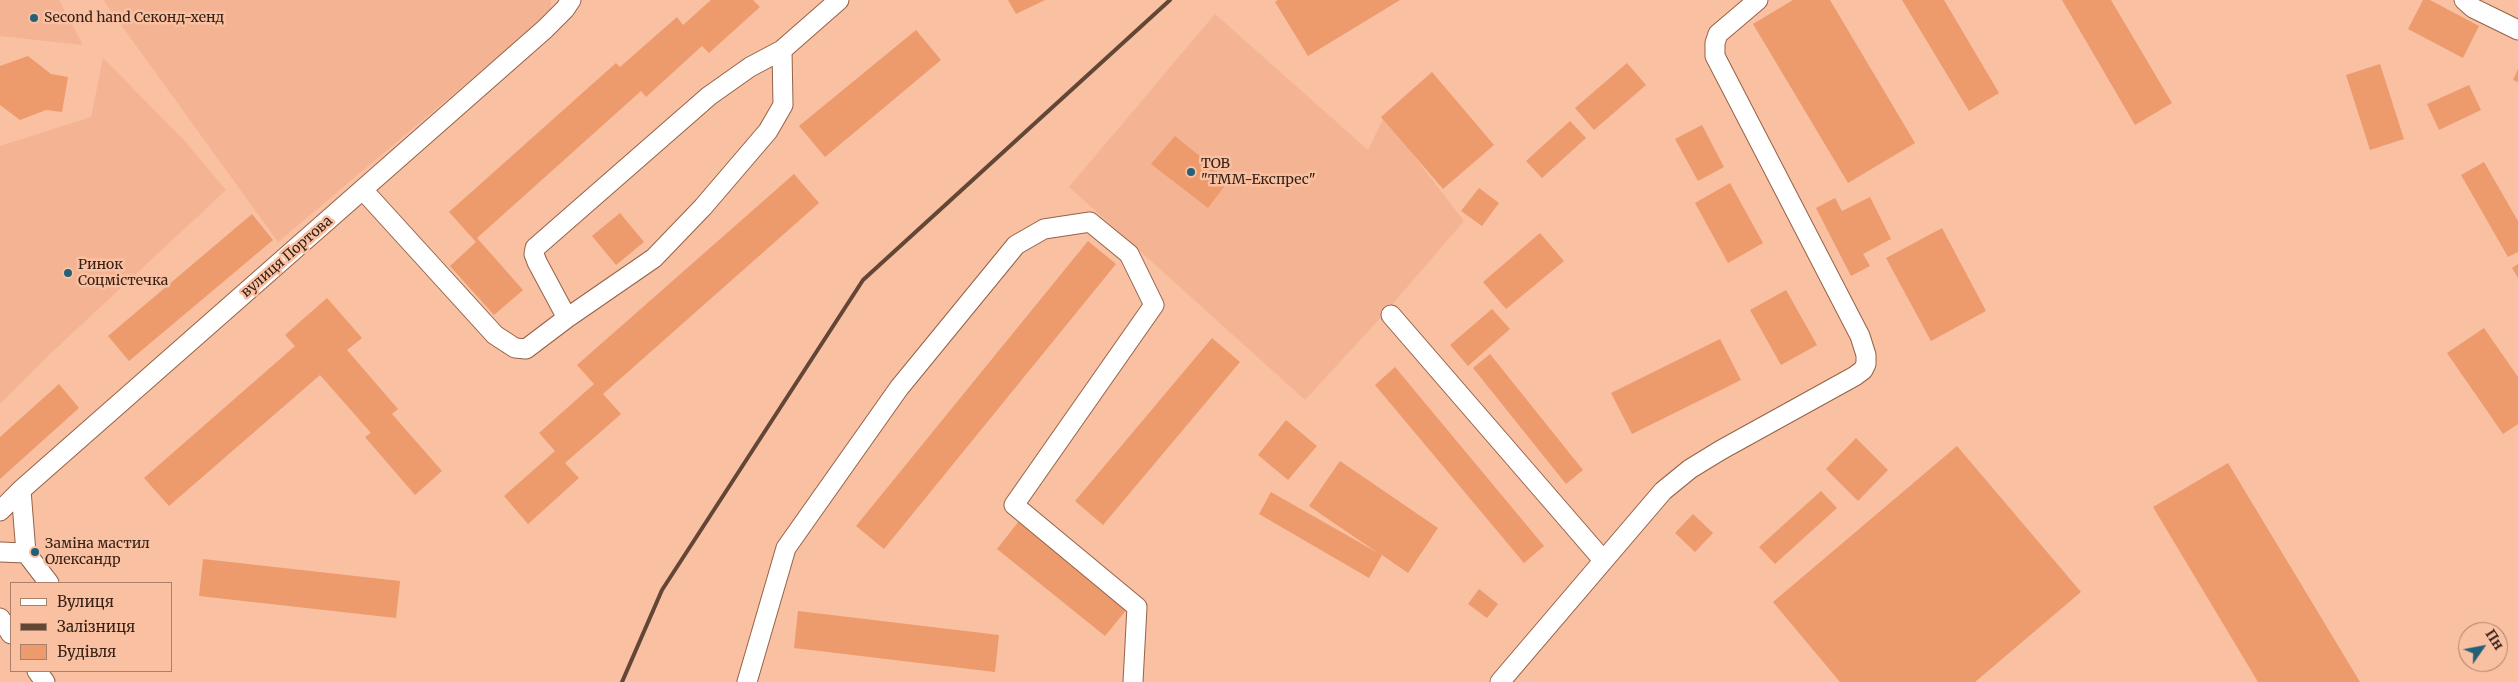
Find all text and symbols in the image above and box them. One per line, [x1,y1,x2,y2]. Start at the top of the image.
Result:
place label: Second hand Секонд-хенд [44,10,224,26]
marker: Second hand Секонд-хенд [28,12,40,24]
place label: ТОВ "ТММ-Експрес" [1201,156,1316,188]
marker: ТОВ "ТММ-Експрес" [1185,166,1197,178]
street label: вулиця Портова [238,213,336,301]
place label: Ринок Соцмістечка [78,257,168,290]
marker: Ринок Соцмістечка [62,267,74,279]
place label: Заміна мастил Олександр [45,536,150,568]
marker: Заміна мастил Олександр [29,546,41,558]
legend [10,582,172,672]
text: Вулиця [57,592,114,611]
text: Залізниця [57,617,135,636]
north arrow [2458,622,2508,672]
text: Пн [2481,626,2508,653]
text: Будівля [57,642,116,661]

